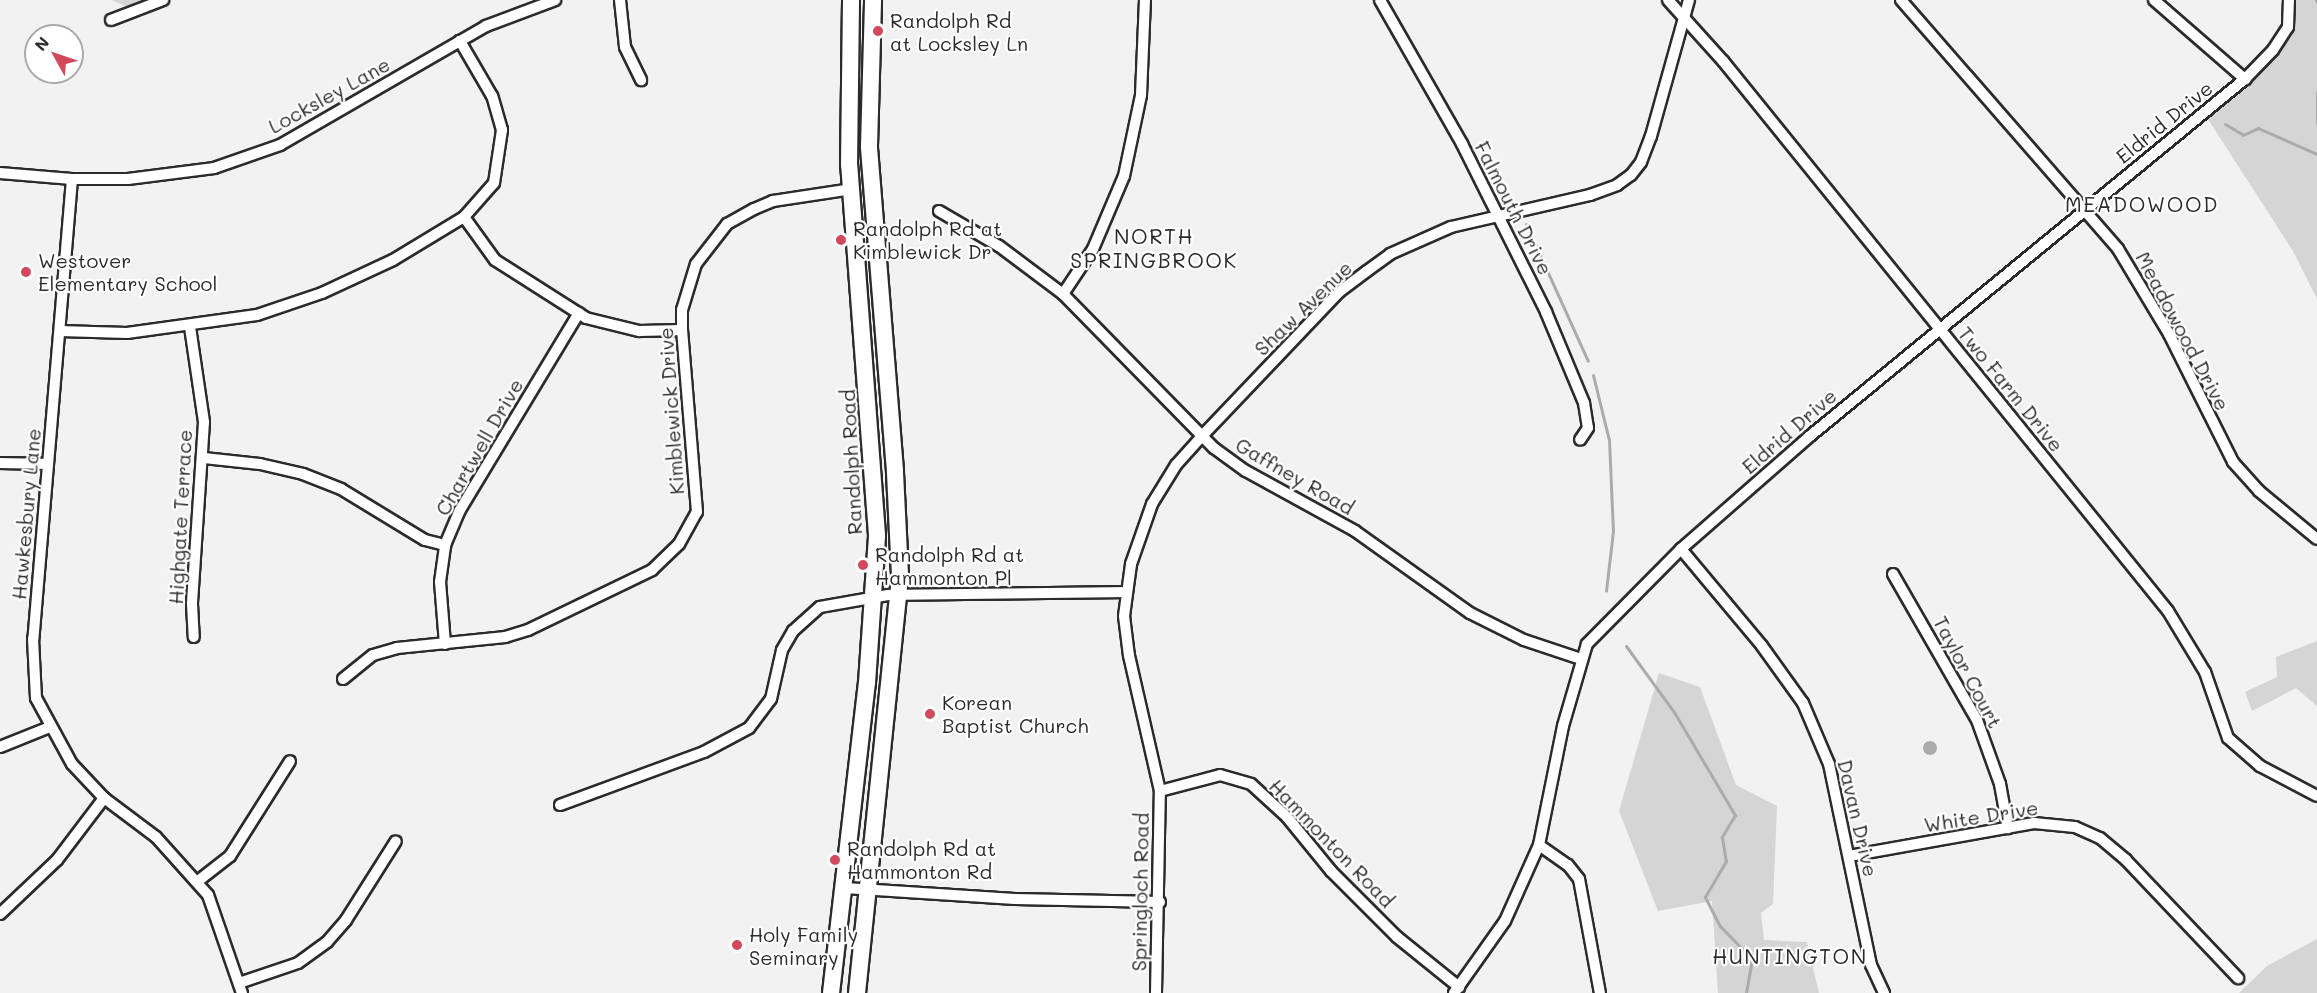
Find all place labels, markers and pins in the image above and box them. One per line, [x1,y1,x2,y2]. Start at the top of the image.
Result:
place label: Randolph Rd at Locksley Ln [890,8,1028,55]
marker: Randolph Rd at Locksley Ln [871,24,885,38]
place label: Randolph Rd at Kimblewick Dr [853,216,1002,263]
marker: Randolph Rd at Kimblewick Dr [834,233,848,247]
place label: Westover Elementary School [38,248,217,295]
marker: Westover Elementary School [19,265,33,279]
place label: Randolph Rd at Hammonton Pl [875,542,1024,589]
marker: Randolph Rd at Hammonton Pl [856,558,870,572]
place label: Korean Baptist Church [942,690,1089,737]
marker: Korean Baptist Church [923,707,937,721]
place label: Randolph Rd at Hammonton Rd [847,837,996,884]
marker: Randolph Rd at Hammonton Rd [828,853,842,867]
place label: Holy Family Seminary [749,922,858,969]
marker: Holy Family Seminary [730,938,744,952]

